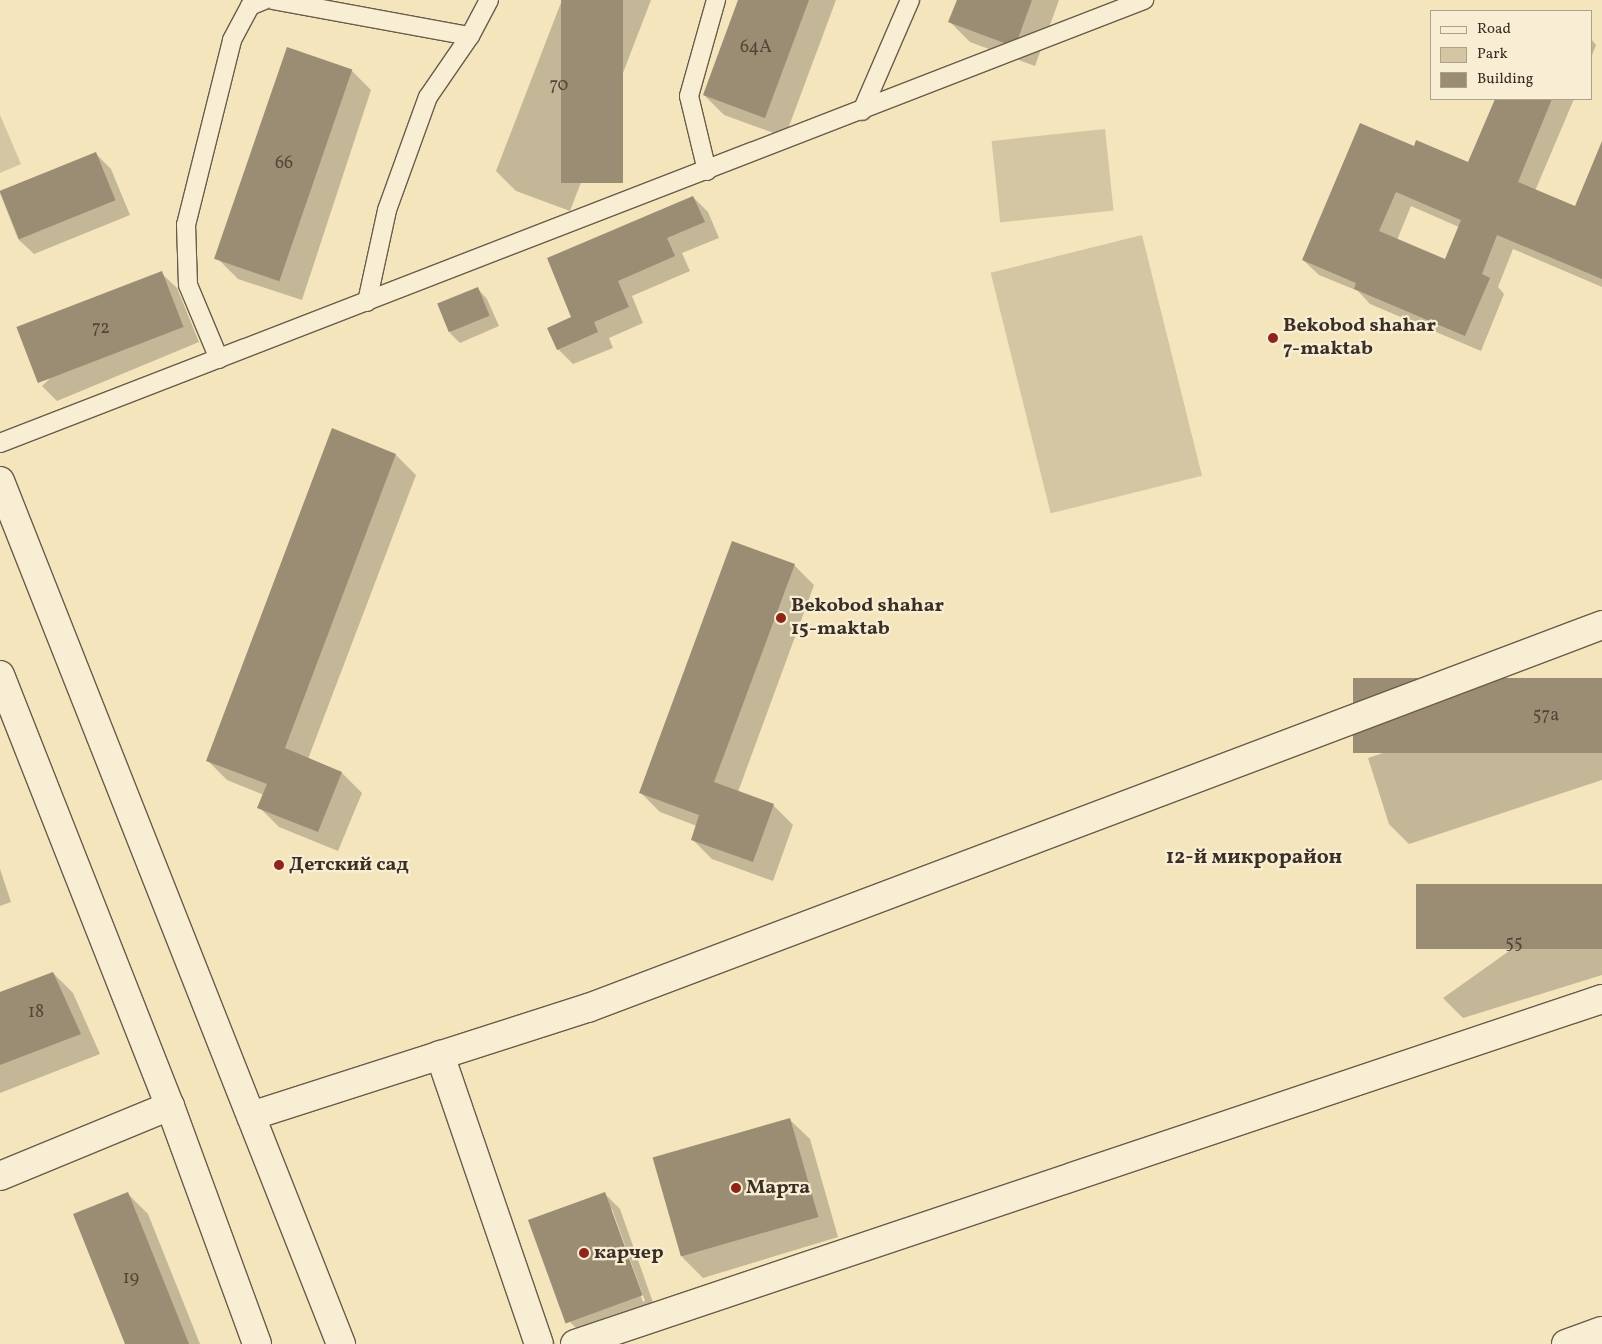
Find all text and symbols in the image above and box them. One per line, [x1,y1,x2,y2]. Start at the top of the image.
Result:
legend [1430,10,1592,100]
text: Road [1477,19,1511,40]
house number: 64A [740,37,772,59]
text: Park [1477,44,1508,65]
text: Building [1477,69,1533,90]
house number: 70 [550,75,568,97]
house number: 66 [275,153,293,175]
place label: Bekobod shahar 7-maktab [1283,314,1436,361]
house number: 72 [92,318,110,340]
marker: Bekobod shahar 7-maktab [1267,332,1279,344]
place label: Bekobod shahar 15-maktab [791,594,944,641]
marker: Bekobod shahar 15-maktab [775,612,787,624]
house number: 57a [1533,705,1559,727]
district label: 12-й микрорайон [1166,845,1342,871]
place label: Детский сад [289,853,409,877]
marker: Детский сад [273,859,285,871]
house number: 55 [1505,933,1523,955]
house number: 18 [28,1002,44,1024]
place label: Марта [746,1176,810,1200]
marker: Марта [730,1182,742,1194]
place label: карчер [594,1241,664,1265]
marker: карчер [578,1247,590,1259]
house number: 19 [123,1268,139,1290]

